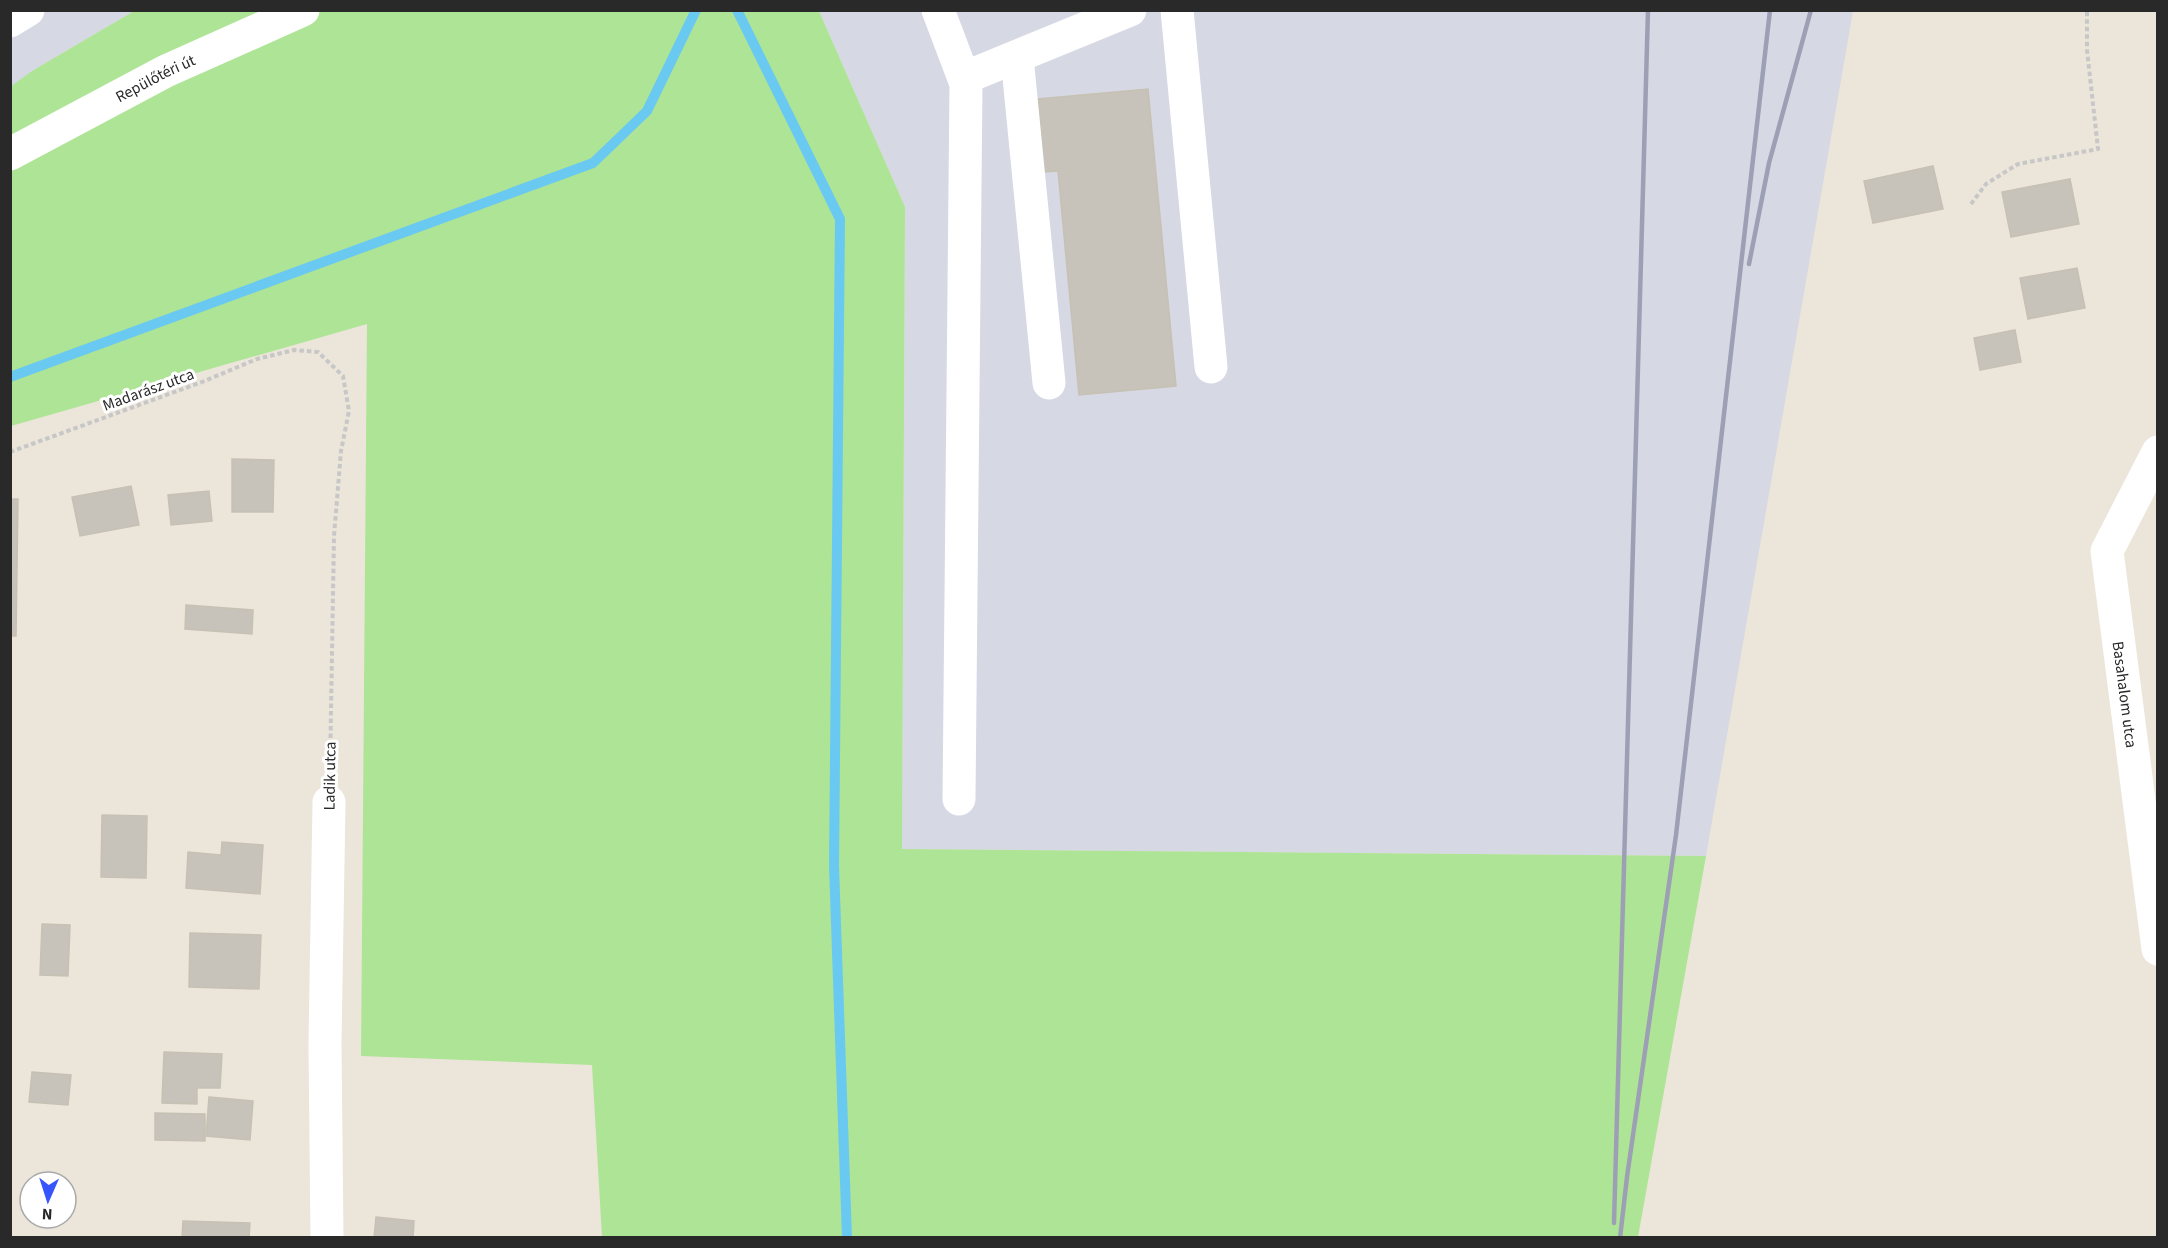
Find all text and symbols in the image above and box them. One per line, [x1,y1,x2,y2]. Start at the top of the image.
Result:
street label: Repülőtéri út [112,49,200,108]
street label: Madarász utca [100,363,197,417]
street label: Basahalom utca [2107,640,2142,749]
street label: Ladik utca [318,741,342,811]
north arrow [18,1170,78,1230]
text: N [41,1203,53,1225]

